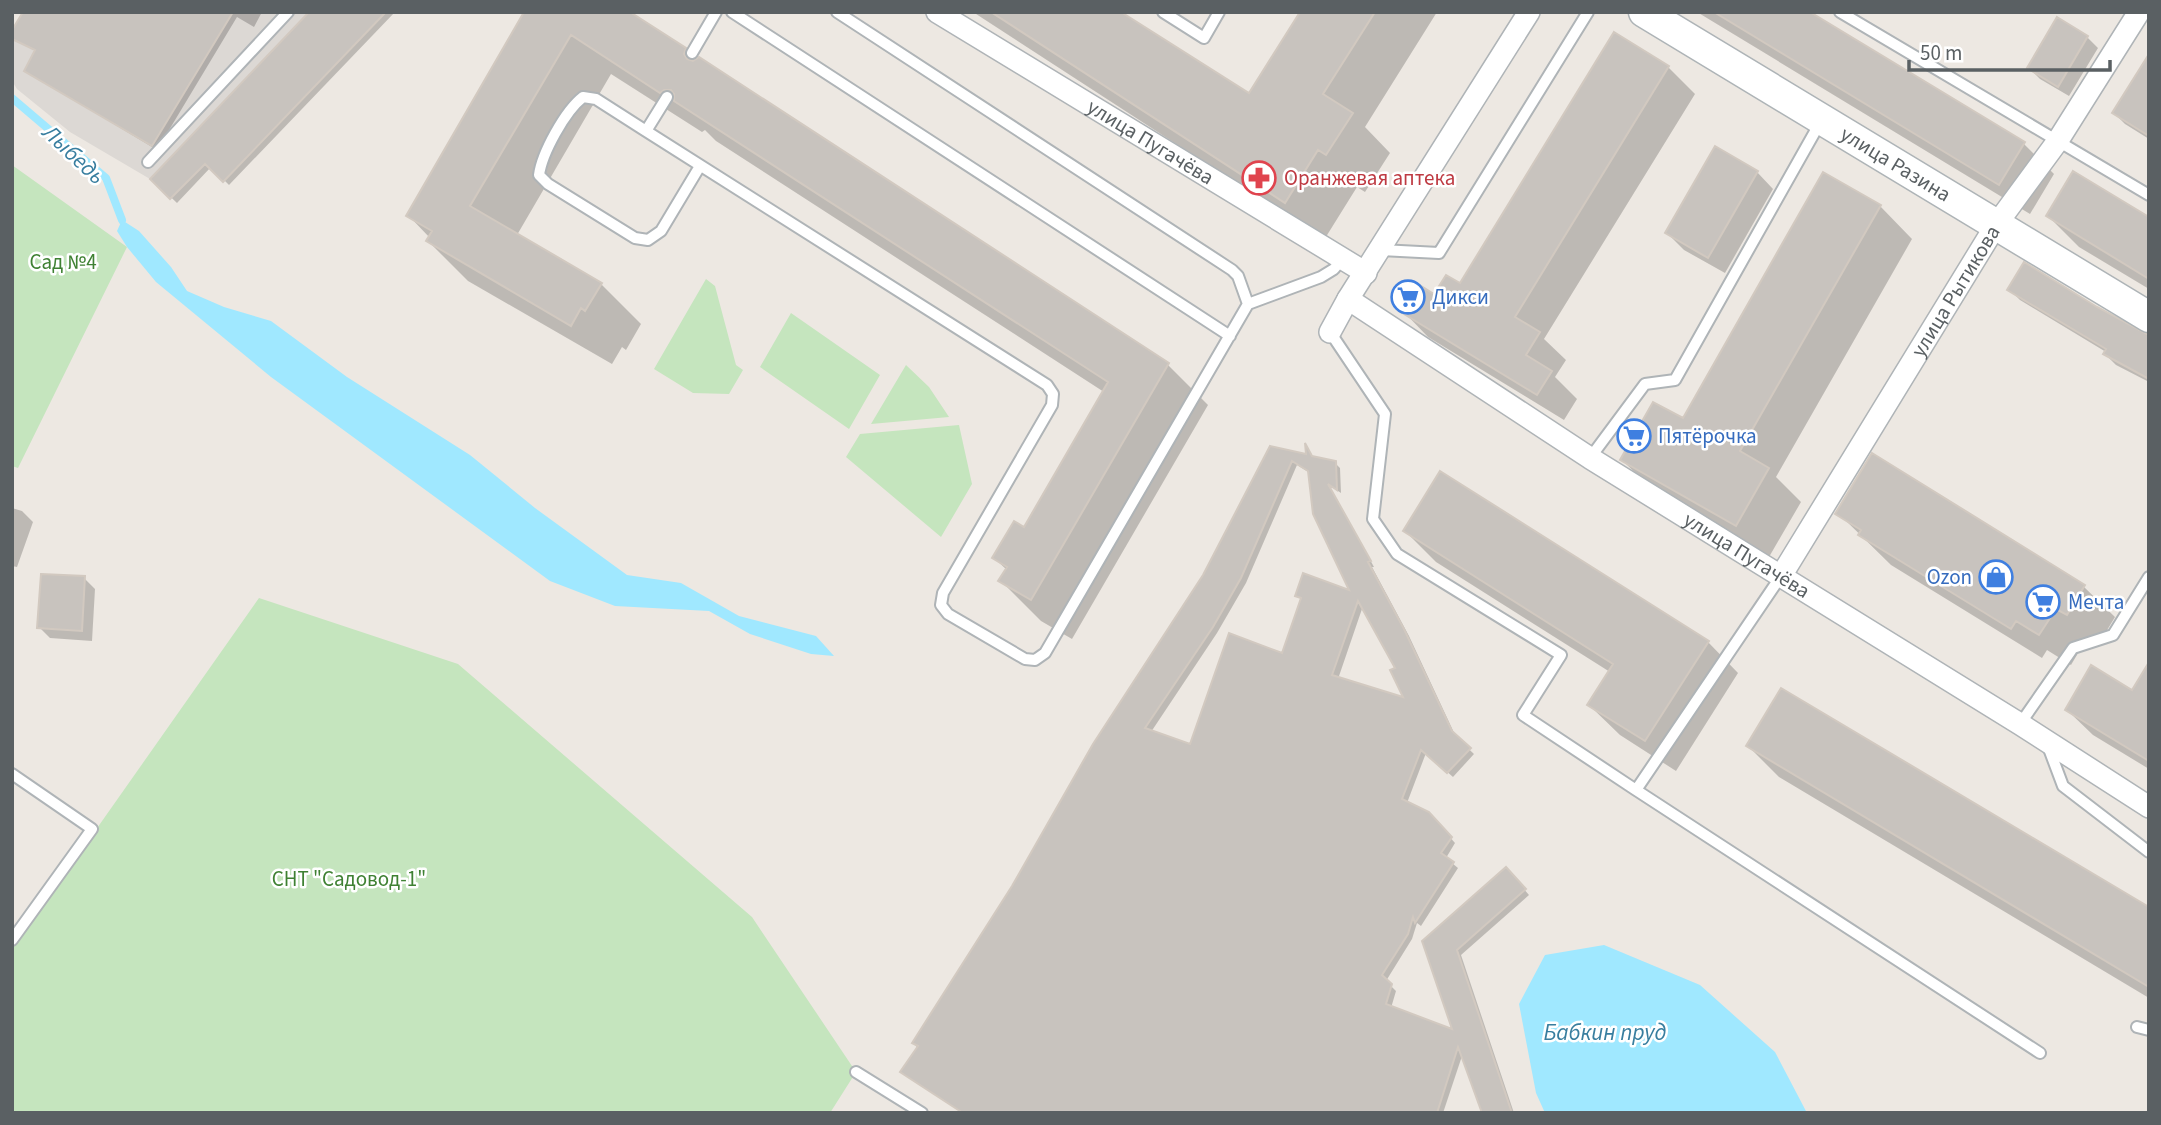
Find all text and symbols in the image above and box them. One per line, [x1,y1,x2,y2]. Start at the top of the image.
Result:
scale bar [1909,28,2110,72]
text: 50 m [1920,38,1962,68]
street label: улица Пугачёва [1081,92,1220,192]
water label: Лыбедь [34,115,112,192]
street label: улица Разина [1835,119,1957,209]
pharmacy icon: Оранжевая аптека [1240,159,1278,197]
place label: Оранжевая аптека [1284,163,1455,193]
street label: улица Рытикова [1904,220,2007,363]
park label: Сад №4 [29,247,97,277]
supermarket icon: Дикси [1389,278,1427,316]
place label: Дикси [1432,282,1489,312]
supermarket icon: Пятёрочка [1615,417,1653,455]
place label: Пятёрочка [1658,421,1757,451]
street label: улица Пугачёва [1678,504,1816,606]
shop icon: Ozon [1977,558,2015,596]
place label: Ozon [1927,562,1972,592]
supermarket icon: Мечта [2024,583,2062,621]
place label: Мечта [2068,587,2124,617]
park label: СНТ "Садовод-1" [272,864,426,894]
water label: Бабкин пруд [1543,1016,1667,1049]

